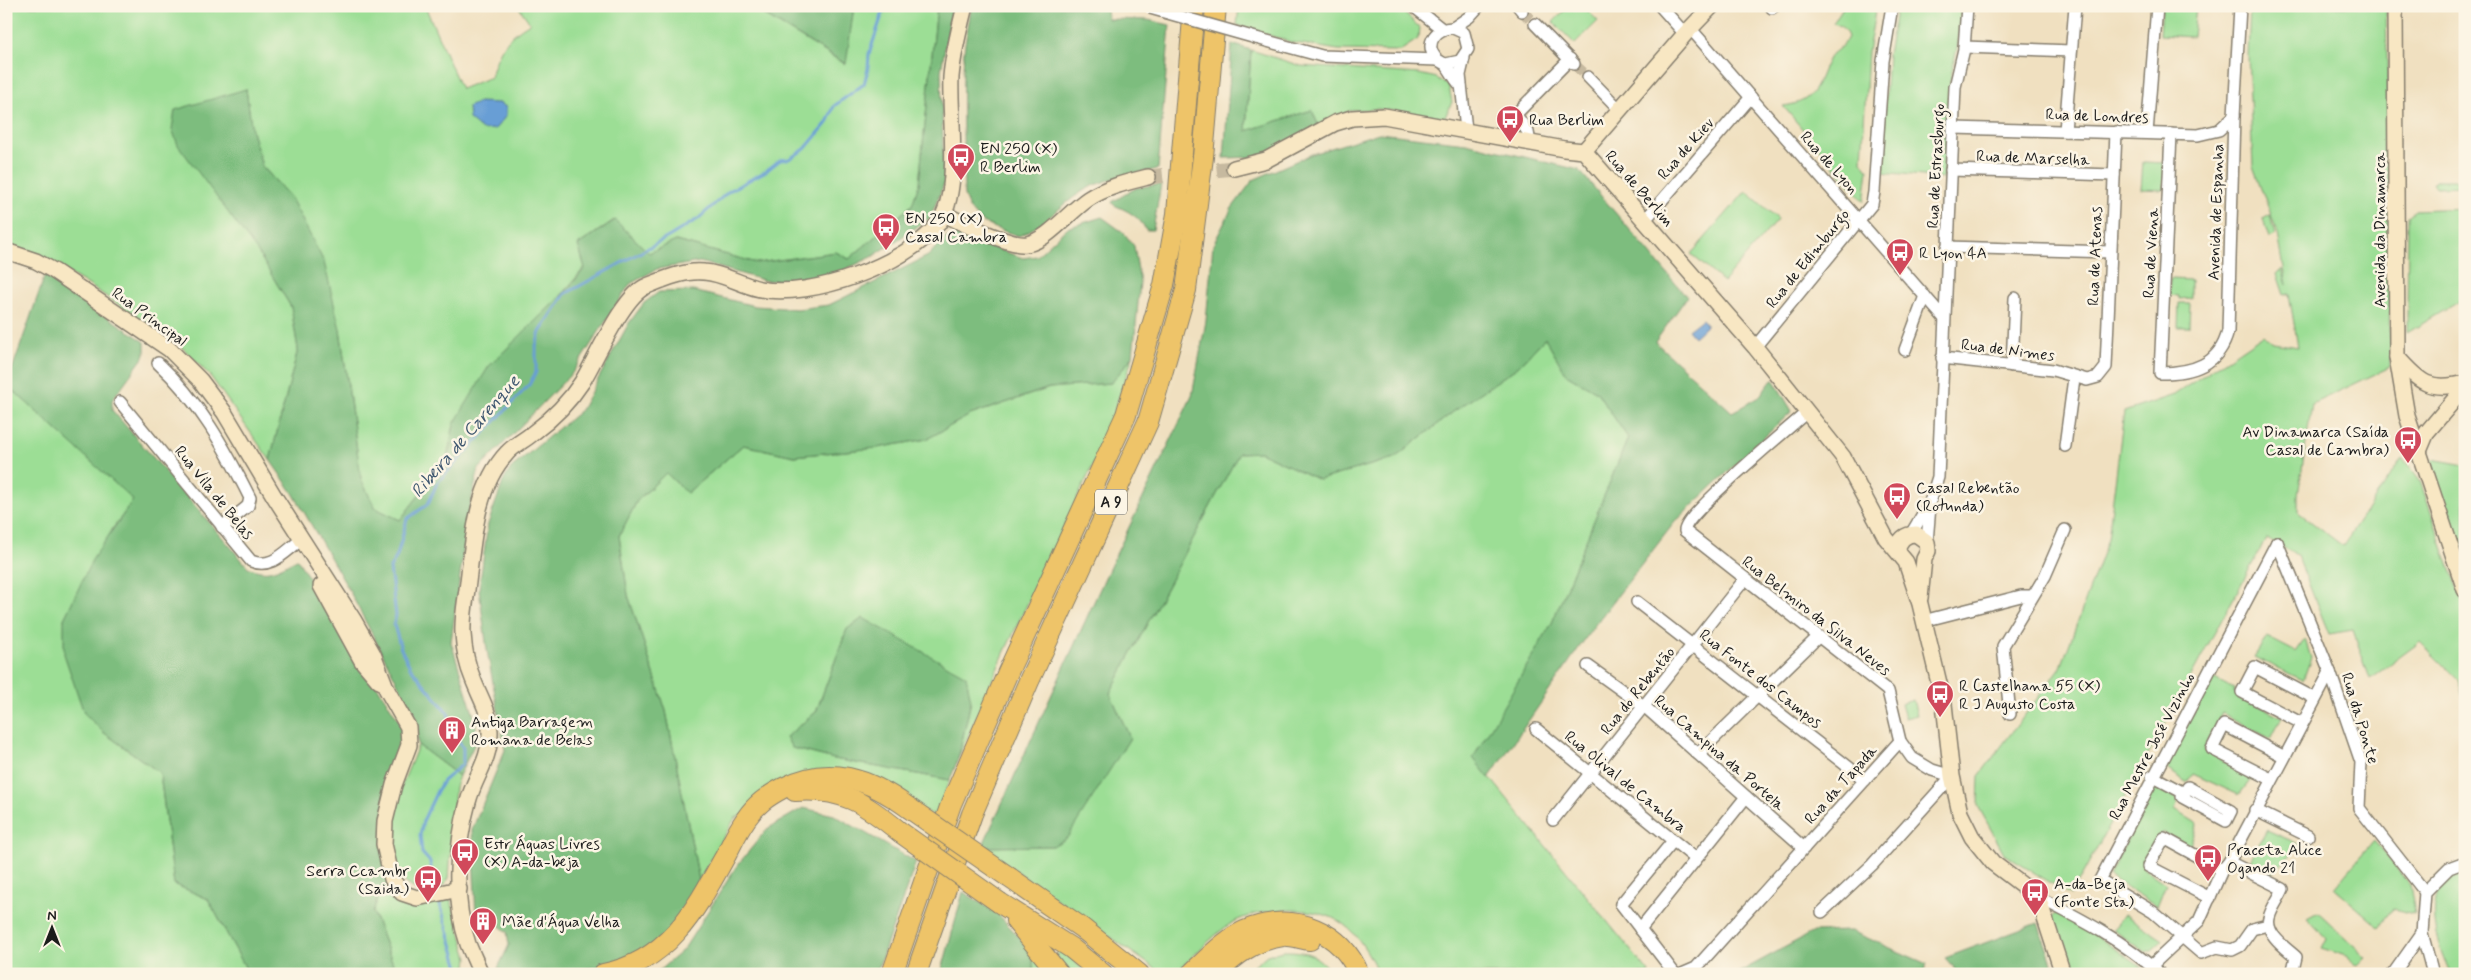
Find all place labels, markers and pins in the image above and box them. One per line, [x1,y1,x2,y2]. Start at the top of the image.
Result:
bus stop icon: Rua Berlim [1495,104,1525,143]
place label: Rua Berlim [1529,110,1604,131]
place label: EN 250 (X) R Berlim [980,139,1058,178]
bus stop icon: EN 250 (X) R Berlim [946,142,976,181]
place label: EN 250 (X) Casal Cambra [905,209,1007,248]
bus stop icon: EN 250 (X) Casal Cambra [871,212,901,251]
bus stop icon: R Lyon 4A [1885,237,1915,276]
place label: R Lyon 4A [1919,243,1987,264]
place label: Av Dinamarca (Saída Casal de Cambra) [2242,422,2389,461]
bus stop icon: Av Dinamarca (Saída Casal de Cambra) [2393,425,2423,464]
place label: Casal Rebentão (Rotunda) [1916,478,2020,517]
bus stop icon: Casal Rebentão (Rotunda) [1882,481,1912,520]
place label: R Castelhana 55 (X) R J Augusto Costa [1959,676,2101,715]
bus stop icon: R Castelhana 55 (X) R J Augusto Costa [1925,679,1955,718]
place label: Antiga Barragem Romana de Belas [471,712,593,751]
building icon: Antiga Barragem Romana de Belas [437,715,467,754]
place label: Estr Águas Livres (X) A-da-beja [484,834,600,873]
bus stop icon: Estr Águas Livres (X) A-da-beja [450,837,480,876]
place label: Praceta Alice Ogando 21 [2227,840,2322,879]
bus stop icon: Praceta Alice Ogando 21 [2193,843,2223,882]
place label: Serra Ccambr (Saida) [306,861,409,900]
bus stop icon: Serra Ccambr (Saida) [413,864,443,903]
place label: A-da-Beja (Fonte Sta) [2054,874,2134,913]
bus stop icon: A-da-Beja (Fonte Sta) [2020,877,2050,916]
building icon: Mãe d'Água Velha [468,906,498,945]
place label: Mãe d'Água Velha [502,912,620,933]

